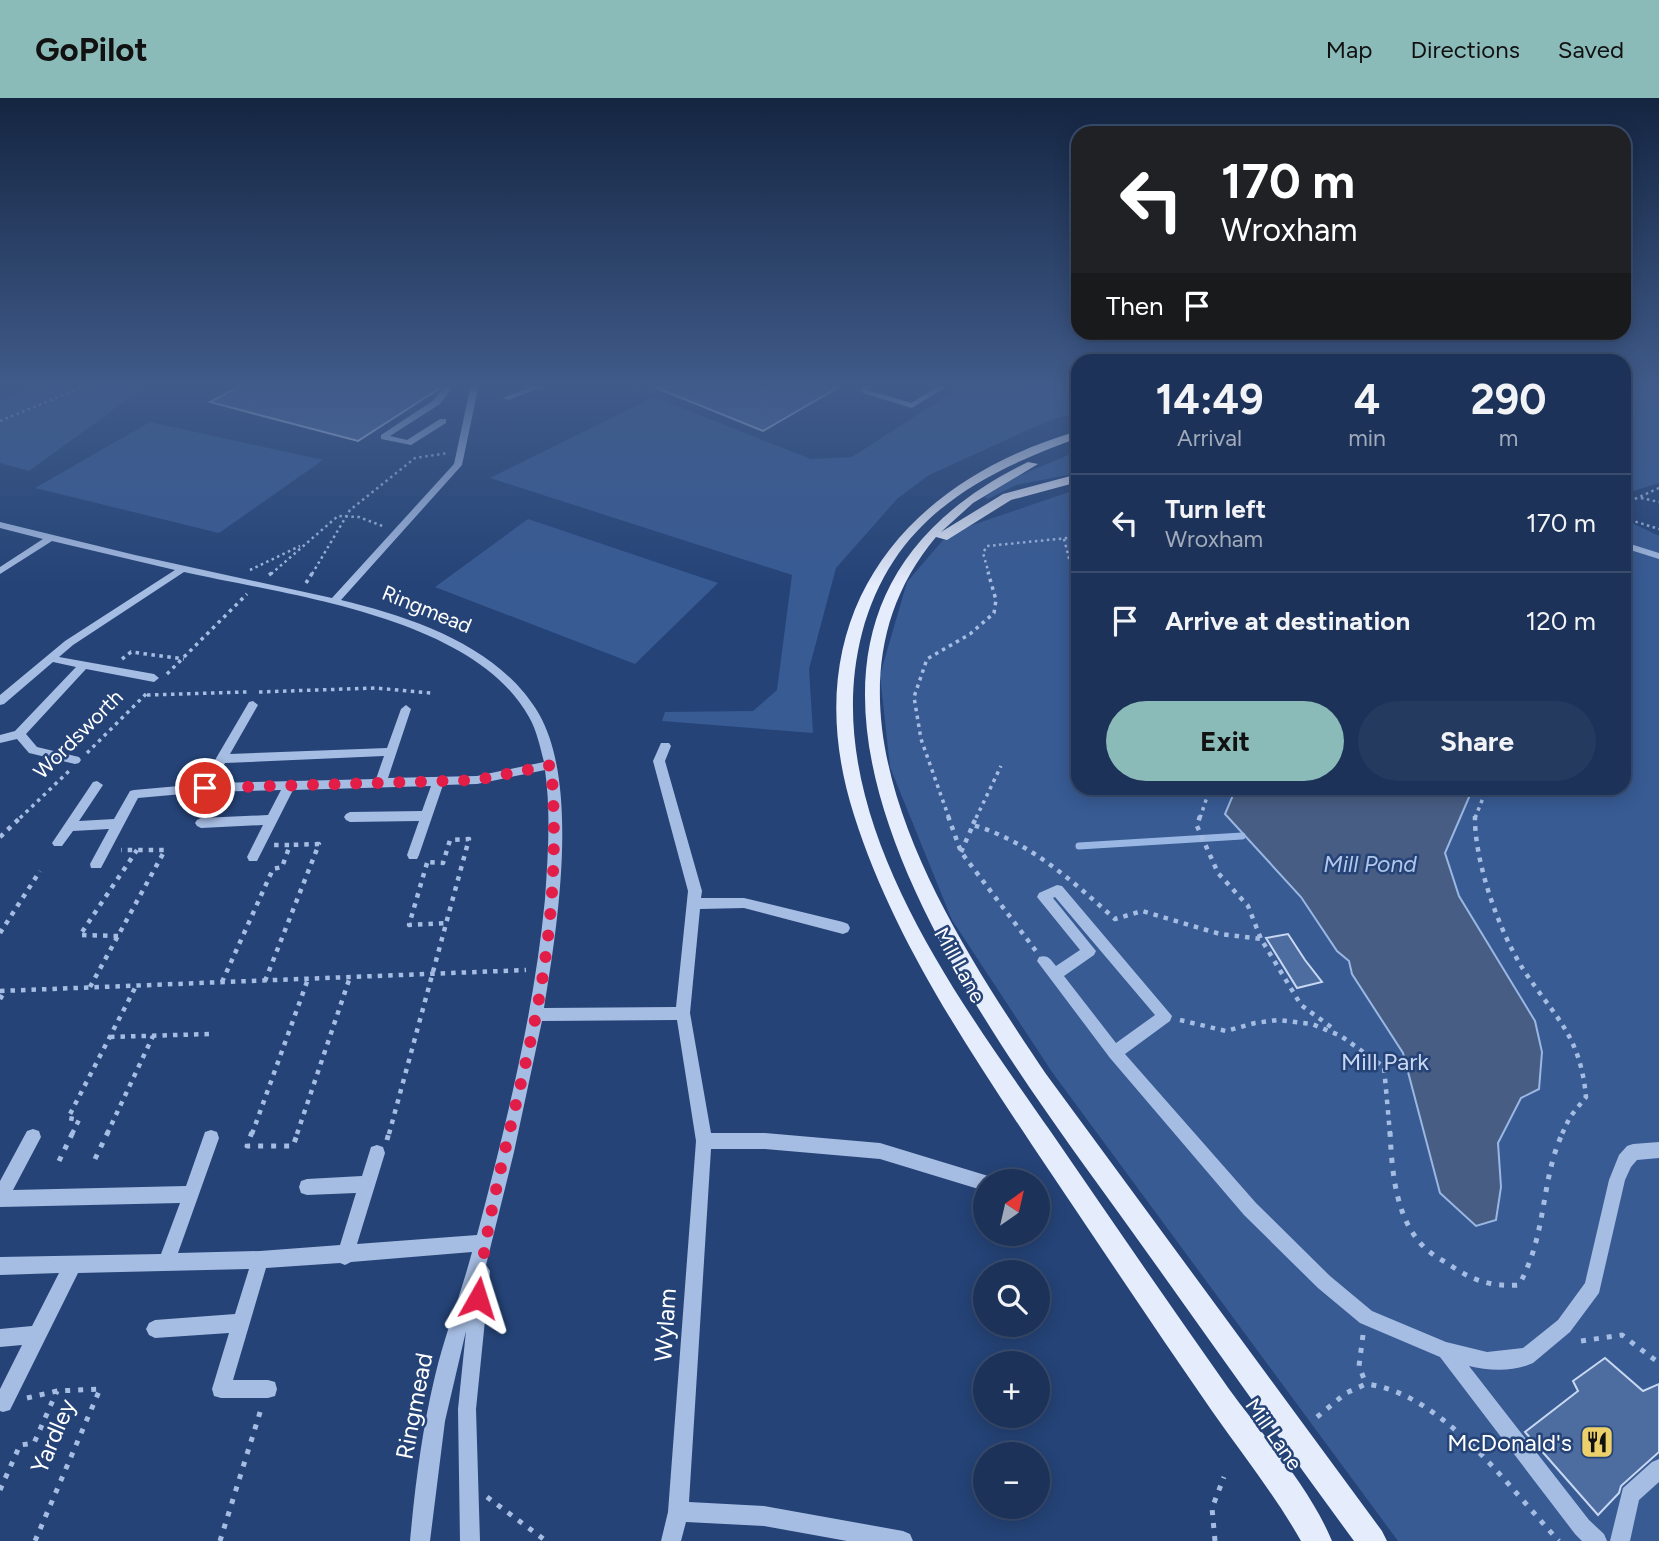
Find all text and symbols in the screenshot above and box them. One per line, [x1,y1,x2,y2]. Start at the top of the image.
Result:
text: GoPilot [35,30,148,69]
text: Map [1326,35,1372,64]
text: Directions [1410,35,1520,64]
text: Saved [1558,35,1624,64]
text: 170 m [1221,151,1355,210]
icon: left [1106,154,1197,245]
text: Wroxham [1221,211,1357,249]
icon: arrive [1178,287,1216,325]
text: Then [1106,290,1164,322]
text: 14:49 [1156,374,1264,425]
text: 4 [1354,374,1380,425]
text: 290 [1470,374,1546,425]
text: Arrival [1177,424,1242,452]
text: min [1348,424,1386,452]
text: m [1499,424,1518,452]
text: Turn left [1165,493,1266,525]
icon: left [1106,504,1144,542]
text: 170 m [1526,507,1596,539]
text: Wroxham [1165,525,1263,553]
street label: Ringmead [379,580,475,638]
icon: arrive [1106,602,1144,640]
text: Arrive at destination [1165,605,1410,637]
text: 120 m [1526,605,1596,637]
street label: Wordsworth [28,684,128,784]
button: Exit [1106,701,1344,781]
button: Share [1358,701,1596,781]
pin [175,758,235,818]
icon: arrive [186,769,224,807]
water label: Mill Pond [1323,850,1417,878]
street label: Mill Lane [929,923,991,1007]
park label: Mill Park [1341,1047,1429,1076]
north arrow [973,1169,1050,1246]
map controls [973,1169,1050,1519]
button: search [973,1260,1050,1337]
position arrow [441,1261,515,1335]
street label: Wylam [648,1287,682,1363]
street label: Ringmead [389,1350,439,1462]
button: + [973,1351,1050,1428]
street label: Mill Lane [1240,1393,1308,1475]
street label: Yardley [24,1394,82,1478]
restaurant icon: McDonald's [1578,1423,1616,1461]
place label: McDonald's [1447,1428,1572,1457]
button: − [973,1442,1050,1519]

